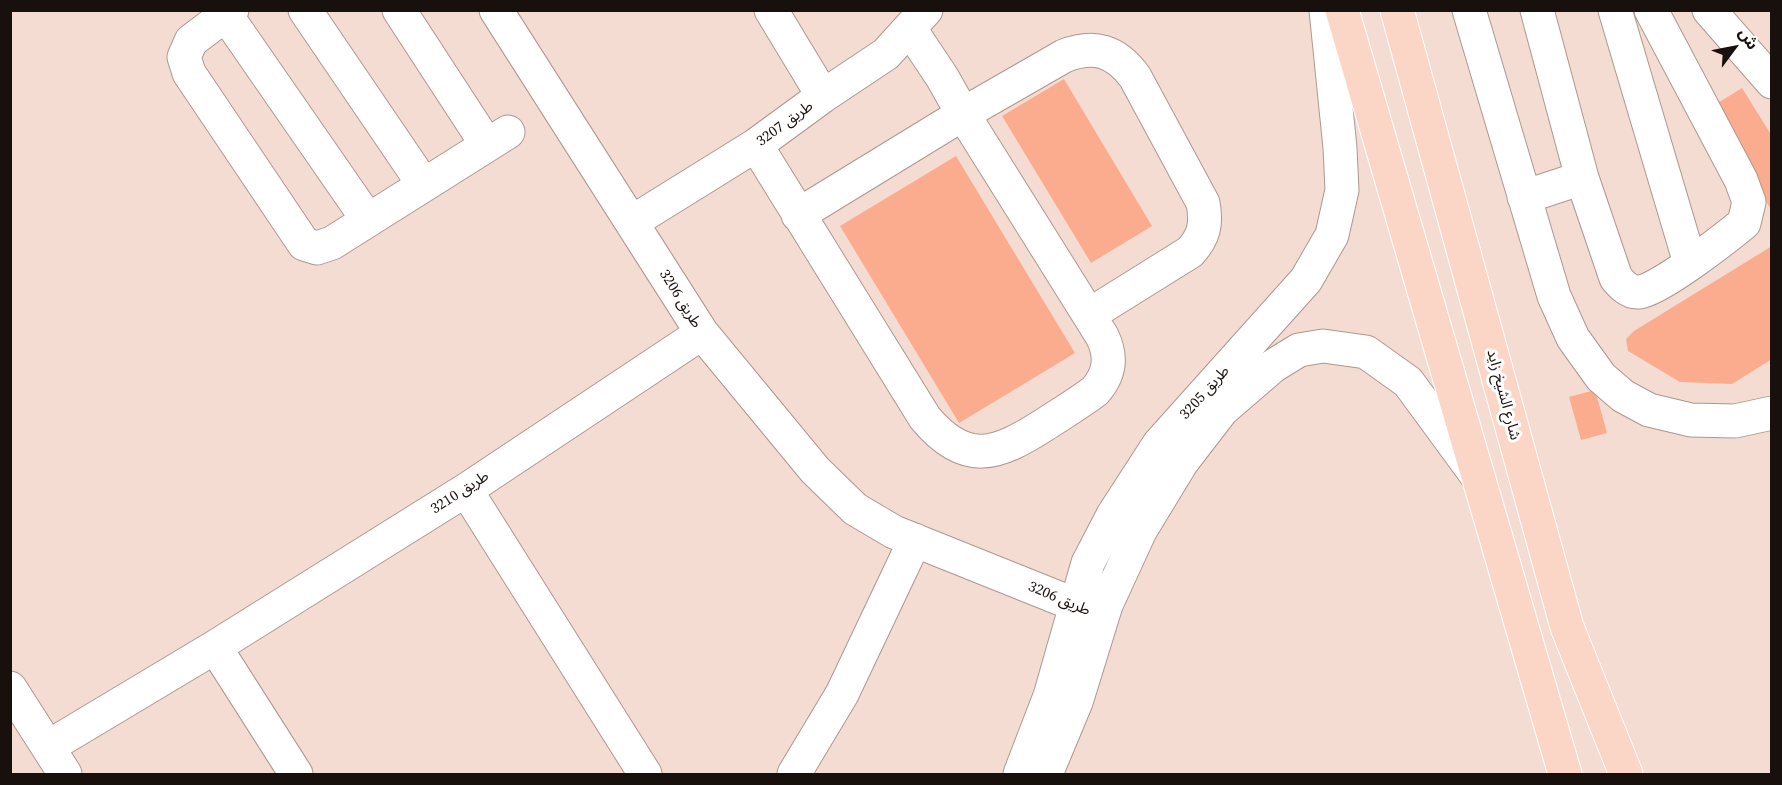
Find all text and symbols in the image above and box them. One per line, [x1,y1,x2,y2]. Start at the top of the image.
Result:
north arrow [1704,18,1764,78]
text: ش [1734,23,1764,54]
street label: طريق 3207 [753,97,817,151]
street label: طريق 3206 [655,266,705,332]
street label: شارع الشيخ زايد [1482,348,1524,442]
street label: طريق 3205 [1176,363,1234,423]
street label: طريق 3210 [428,468,492,518]
street label: طريق 3206 [1025,578,1093,620]

